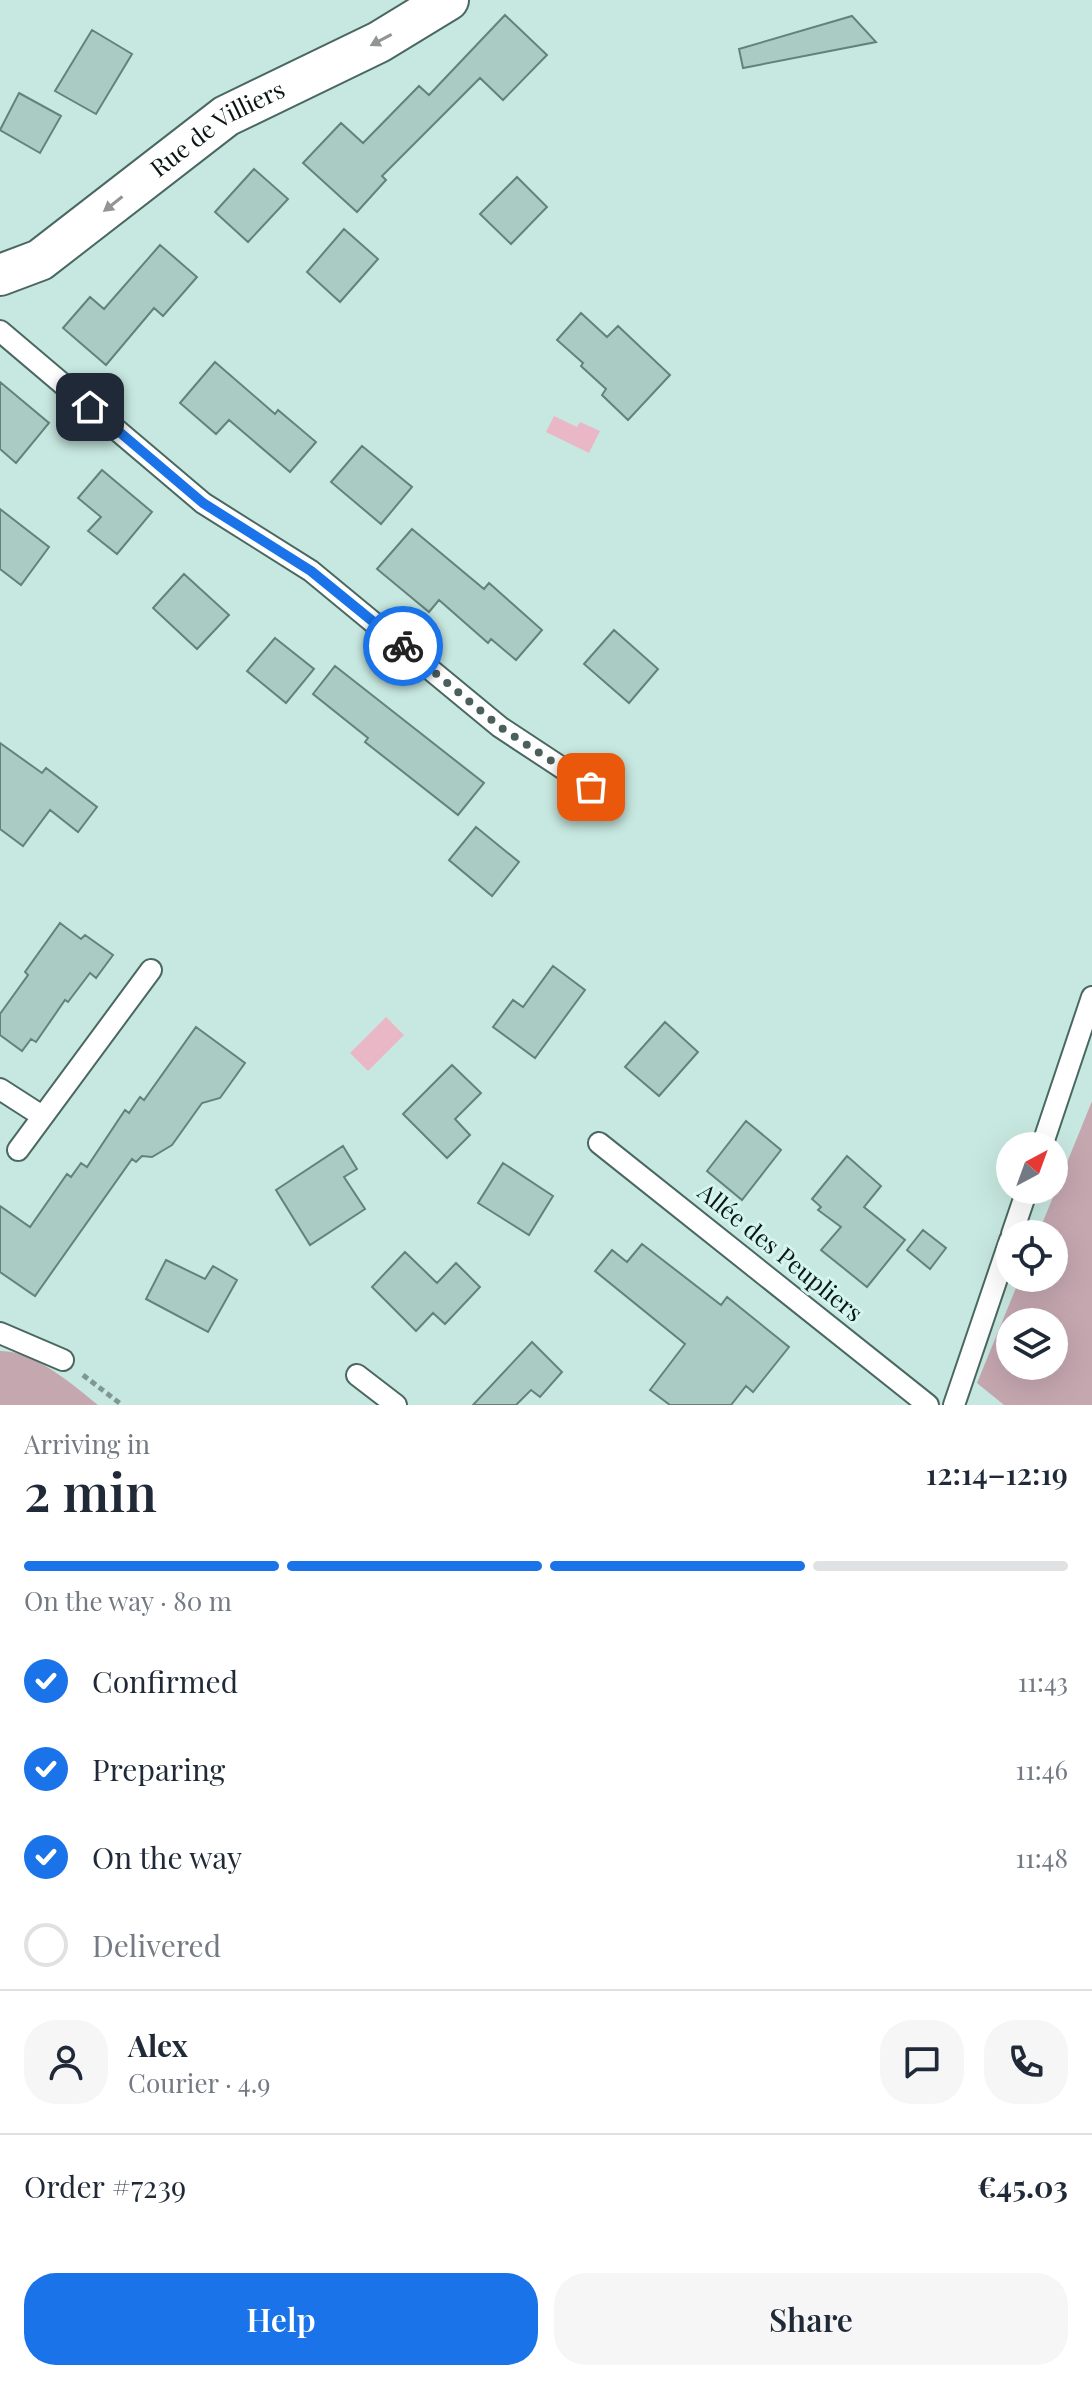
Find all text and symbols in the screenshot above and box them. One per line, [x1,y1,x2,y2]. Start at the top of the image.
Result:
one-way arrow [370,34,393,47]
street label: Rue de Villiers [143,72,289,183]
one-way arrow [103,195,123,211]
pin [56,373,124,441]
icon: home [68,385,112,429]
courier [363,606,443,686]
icon: bike [381,624,425,668]
pin [557,753,625,821]
icon: bag [569,765,613,809]
north arrow [996,1132,1068,1204]
map controls [996,1132,1068,1380]
street label: Allée des Peupliers [692,1175,870,1328]
button: locate [996,1220,1068,1292]
button: layers [996,1308,1068,1380]
text: Arriving in [24,1426,150,1461]
text: 12:14–12:19 [926,1453,1068,1493]
text: 2 min [24,1456,157,1525]
text: On the way · 80 m [24,1583,232,1618]
icon: check [24,1659,68,1703]
text: Confirmed [92,1661,238,1701]
text: 11:43 [1018,1664,1068,1699]
icon: check [24,1747,68,1791]
text: Preparing [92,1749,225,1789]
text: 11:46 [1016,1752,1068,1787]
icon: check [24,1835,68,1879]
text: On the way [92,1837,242,1877]
text: 11:48 [1015,1840,1068,1875]
text: Delivered [92,1925,221,1965]
button: person [24,2020,108,2104]
button: chat [880,2020,964,2104]
button: phone [984,2020,1068,2104]
text: Alex [128,2025,188,2065]
text: Courier · 4.9 [128,2065,270,2100]
text: Order #7239 [24,2166,186,2206]
text: €45.03 [977,2166,1068,2206]
button: Help [24,2273,538,2365]
button: Share [554,2273,1068,2365]

